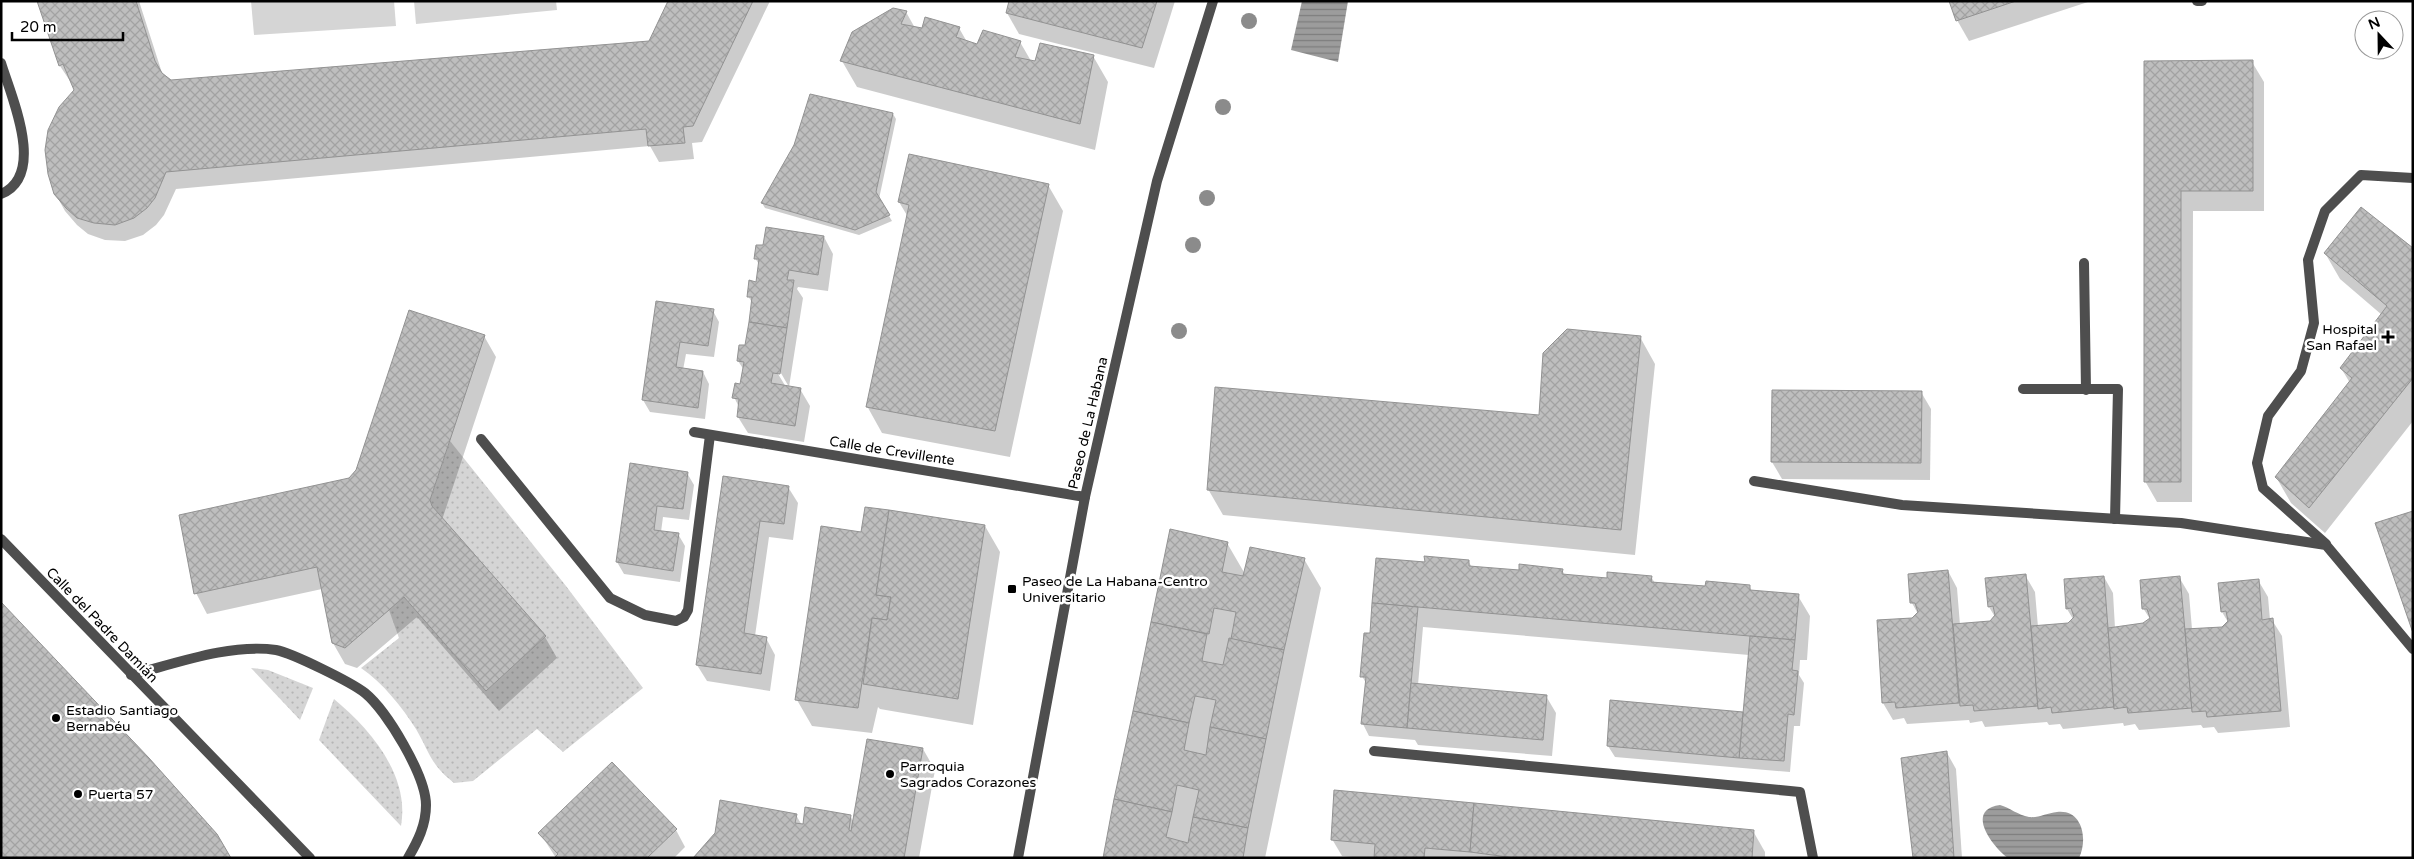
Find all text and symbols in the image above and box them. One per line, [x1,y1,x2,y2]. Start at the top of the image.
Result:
scale bar [12,10,124,42]
north arrow [2354,10,2404,60]
text: N [2366,13,2383,33]
text: 20 m [20,18,57,36]
place label: Hospital San Rafael [2306,321,2377,354]
marker: Hospital San Rafael [2381,330,2395,344]
street label: Paseo de La Habana [1065,355,1111,491]
street label: Calle de Crevillente [828,433,956,469]
street label: Calle del Padre Damián [43,564,161,686]
place label: Paseo de La Habana-Centro Universitario [1022,573,1208,606]
marker: Paseo de La Habana-Centro Universitario [1006,583,1018,595]
place label: Estadio Santiago Bernabéu [66,702,178,735]
marker: Estadio Santiago Bernabéu [50,712,62,724]
place label: Parroquia Sagrados Corazones [900,758,1036,791]
marker: Parroquia Sagrados Corazones [884,768,896,780]
place label: Puerta 57 [88,786,154,803]
marker: Puerta 57 [72,788,84,800]

